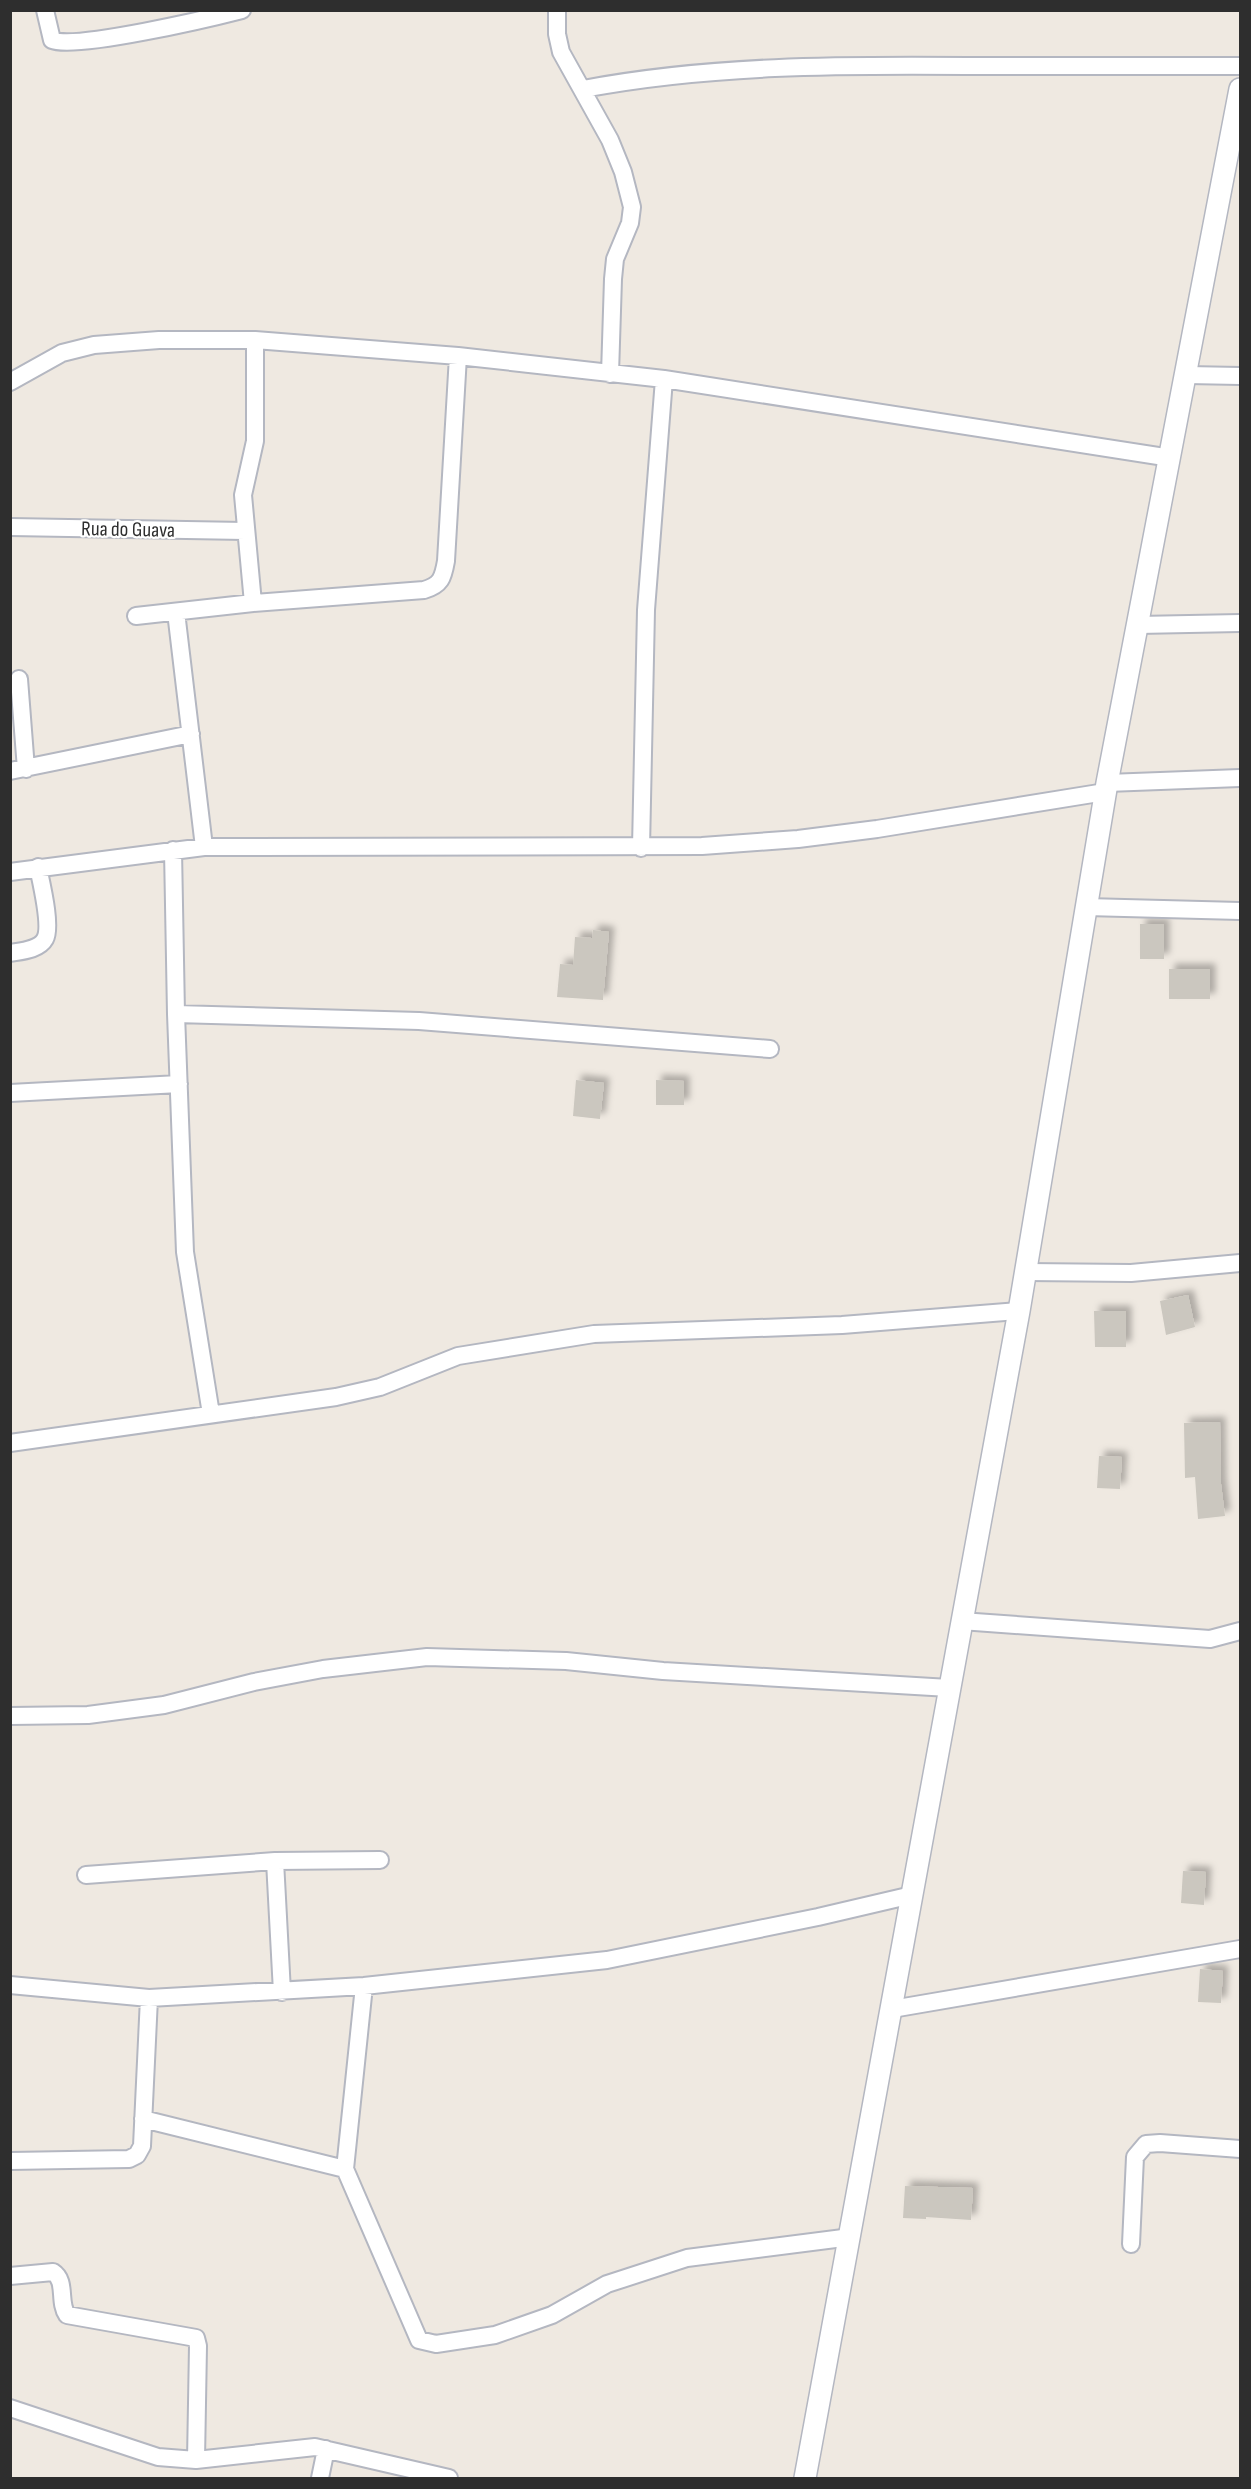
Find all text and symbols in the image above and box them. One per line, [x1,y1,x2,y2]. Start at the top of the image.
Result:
street label: Rua do Guava [81,516,175,543]

